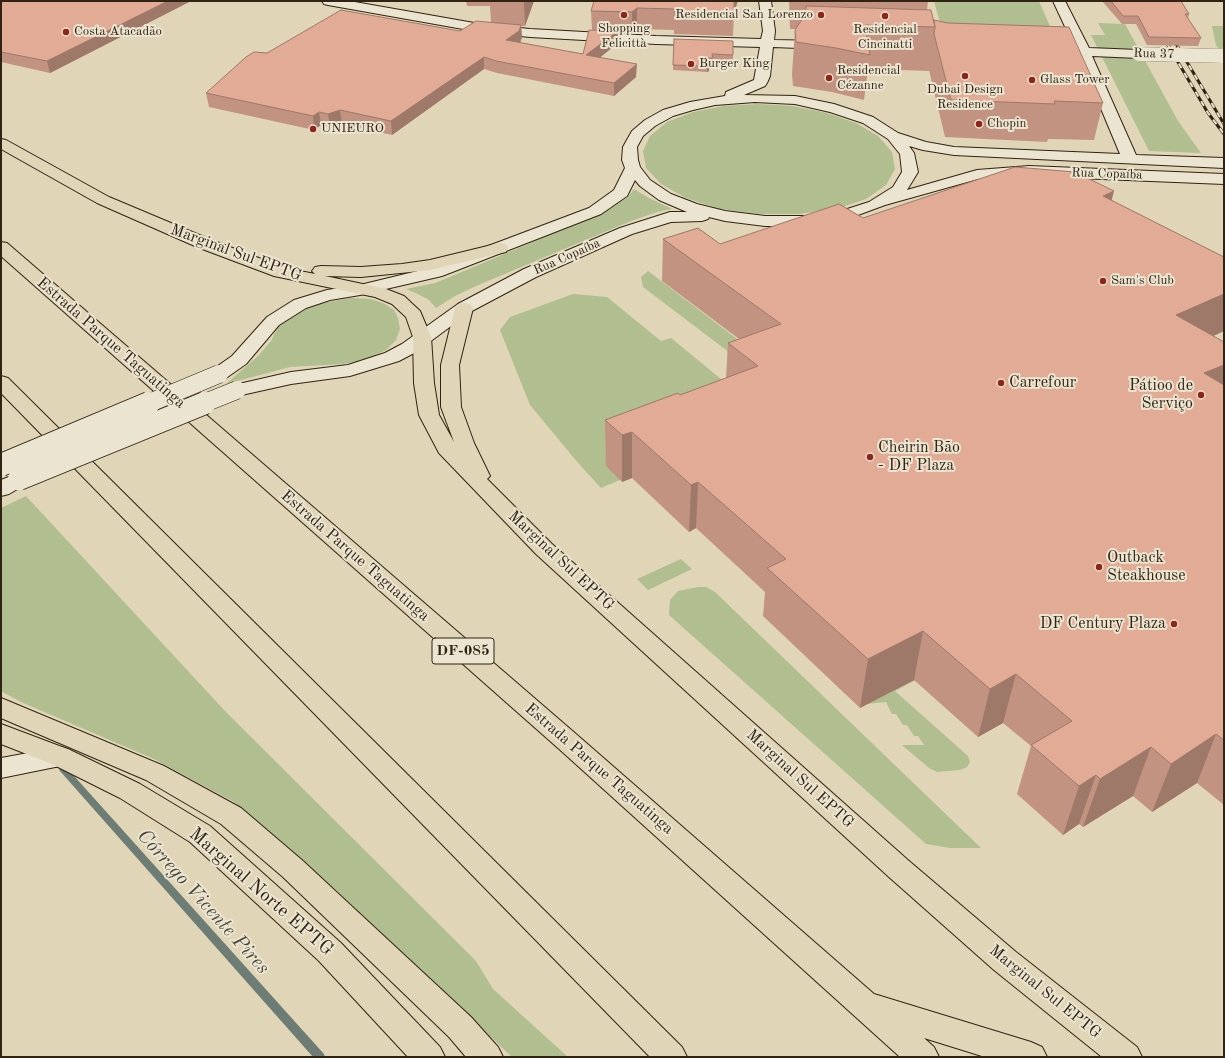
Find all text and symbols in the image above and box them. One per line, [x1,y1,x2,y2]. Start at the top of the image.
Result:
place label: Residencial San Lorenzo [675,7,813,23]
marker: Shopping Felicittà [619,10,629,20]
marker: Residencial San Lorenzo [816,10,826,20]
marker: Residencial Cincinatti [880,11,890,21]
place label: Shopping Felicittà [598,21,650,52]
place label: Residencial Cincinatti [853,22,917,53]
place label: Costa Atacadão [74,24,162,40]
marker: Costa Atacadão [61,27,71,37]
street label: Rua 37 [1133,45,1175,63]
place label: Burger King [699,56,770,72]
marker: Burger King [686,59,696,69]
place label: Residencial Cézanne [837,63,900,94]
marker: Dubai Design Residence [960,71,970,81]
place label: Glass Tower [1040,72,1110,88]
marker: Residencial Cézanne [824,73,834,83]
marker: Glass Tower [1027,75,1037,85]
place label: Dubai Design Residence [927,82,1003,113]
place label: Chopin [987,116,1026,132]
marker: Chopin [974,119,984,129]
place label: UNIEURO [321,121,384,137]
marker: UNIEURO [308,124,318,134]
street label: Rua Copaíba [1071,165,1143,183]
street label: Marginal Sul EPTG [168,220,304,286]
street label: Rua Copaíba [531,235,603,279]
street label: Estrada Parque Taguatinga [33,273,189,413]
place label: Sam's Club [1111,273,1174,289]
marker: Sam's Club [1098,276,1108,286]
place label: Carrefour [1009,373,1076,393]
place label: Pátioo de Serviço [1129,376,1193,414]
marker: Carrefour [996,378,1006,388]
marker: Pátioo de Serviço [1196,390,1206,400]
place label: Cheirin Bão - DF Plaza [878,438,960,476]
marker: Cheirin Bão - DF Plaza [865,452,875,462]
street label: Estrada Parque Taguatinga [277,486,433,626]
street label: Marginal Sul EPTG [504,507,618,615]
place label: Outback Steakhouse [1107,548,1186,586]
marker: Outback Steakhouse [1094,562,1104,572]
place label: DF Century Plaza [1040,614,1166,634]
marker: DF Century Plaza [1169,619,1179,629]
road number: DF-085 [432,638,494,664]
street label: Estrada Parque Taguatinga [521,699,677,839]
street label: Marginal Sul EPTG [742,726,858,832]
street label: Marginal Norte EPTG [184,823,338,961]
water label: Córrego Vicente Pires [132,825,274,979]
street label: Marginal Sul EPTG [985,941,1105,1043]

